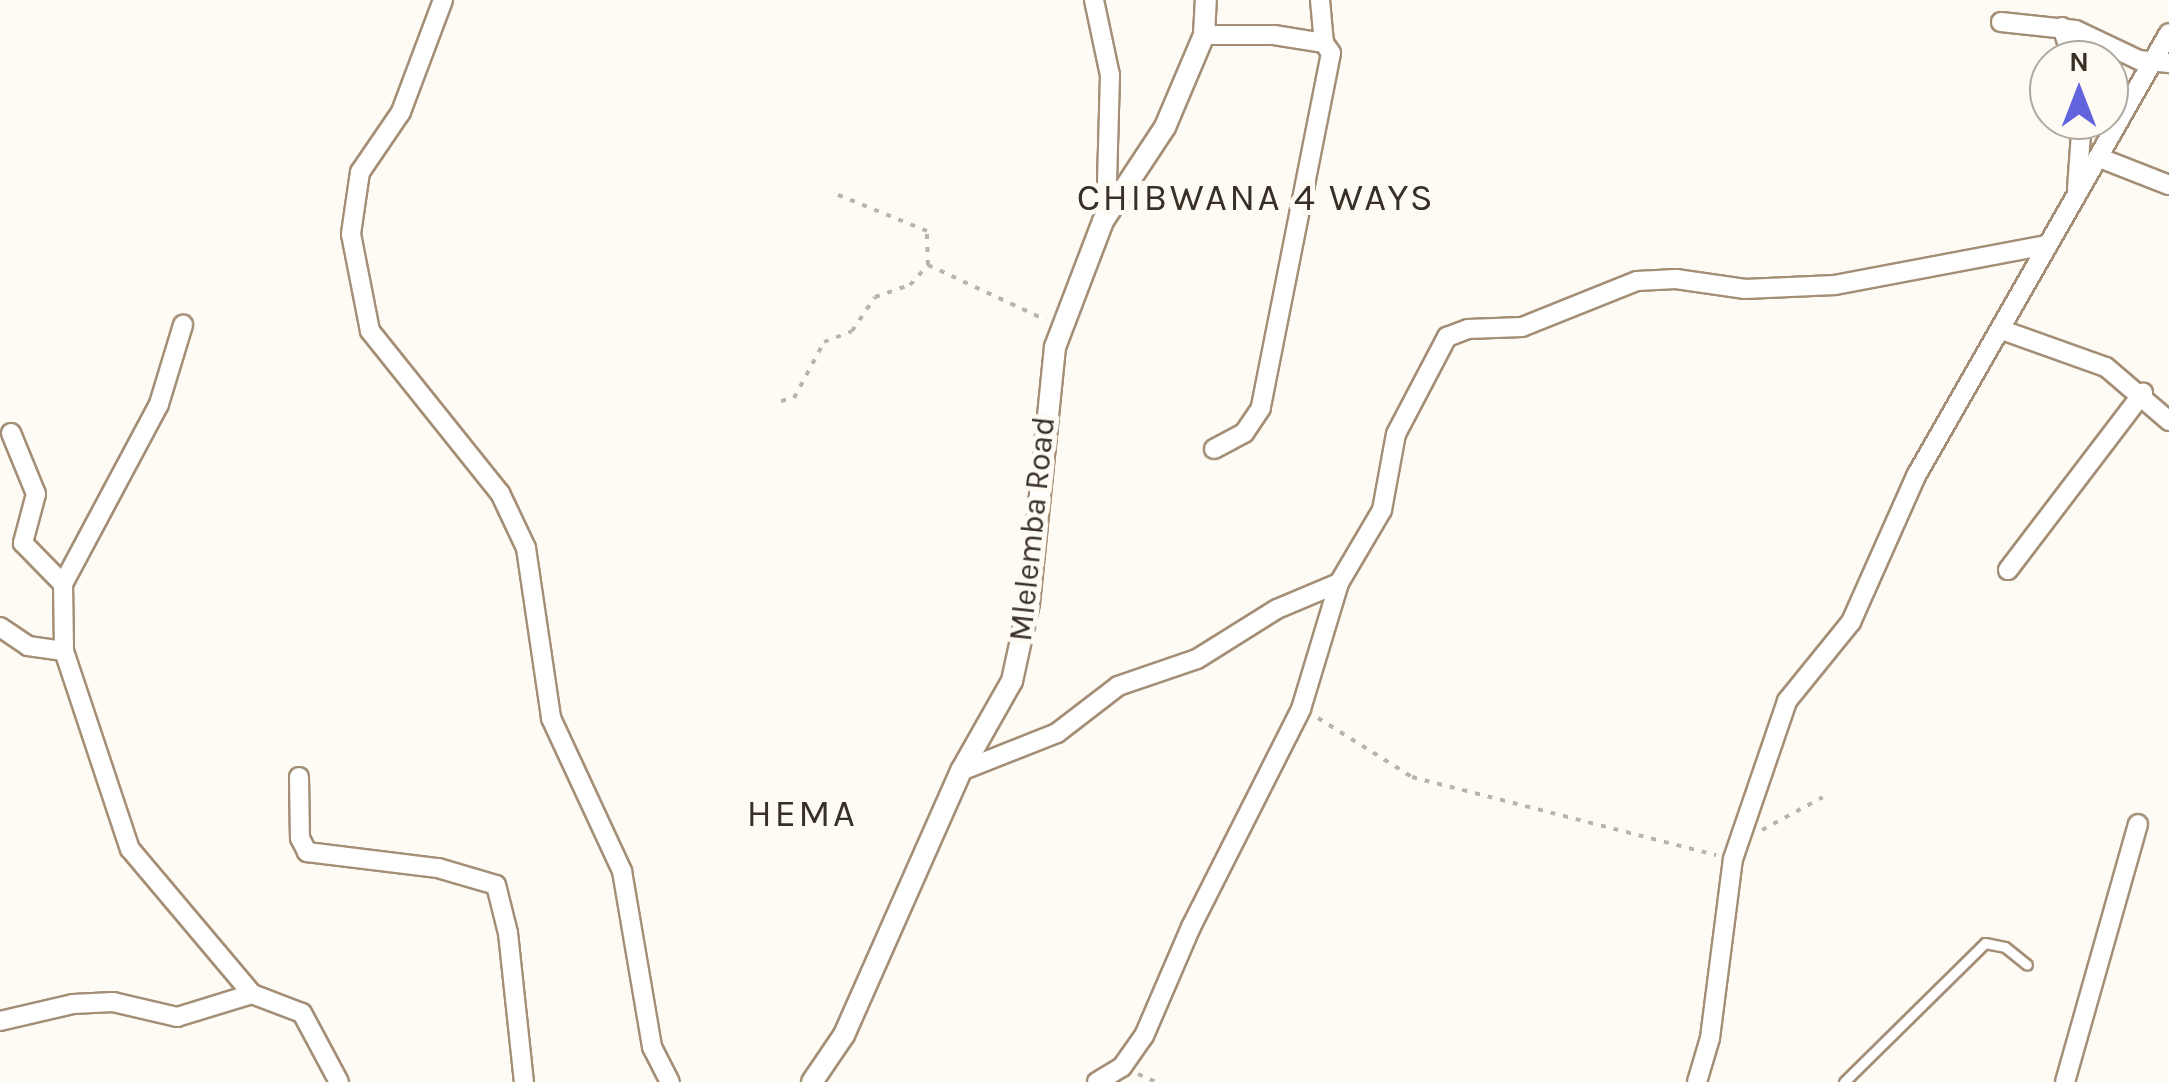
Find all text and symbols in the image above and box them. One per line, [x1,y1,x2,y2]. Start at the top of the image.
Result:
north arrow [2029,40,2129,140]
text: N [2069,45,2089,78]
district label: CHIBWANA 4 WAYS [1077,175,1435,221]
street label: Mlelemba Road [1002,415,1064,643]
district label: HEMA [747,791,857,837]

